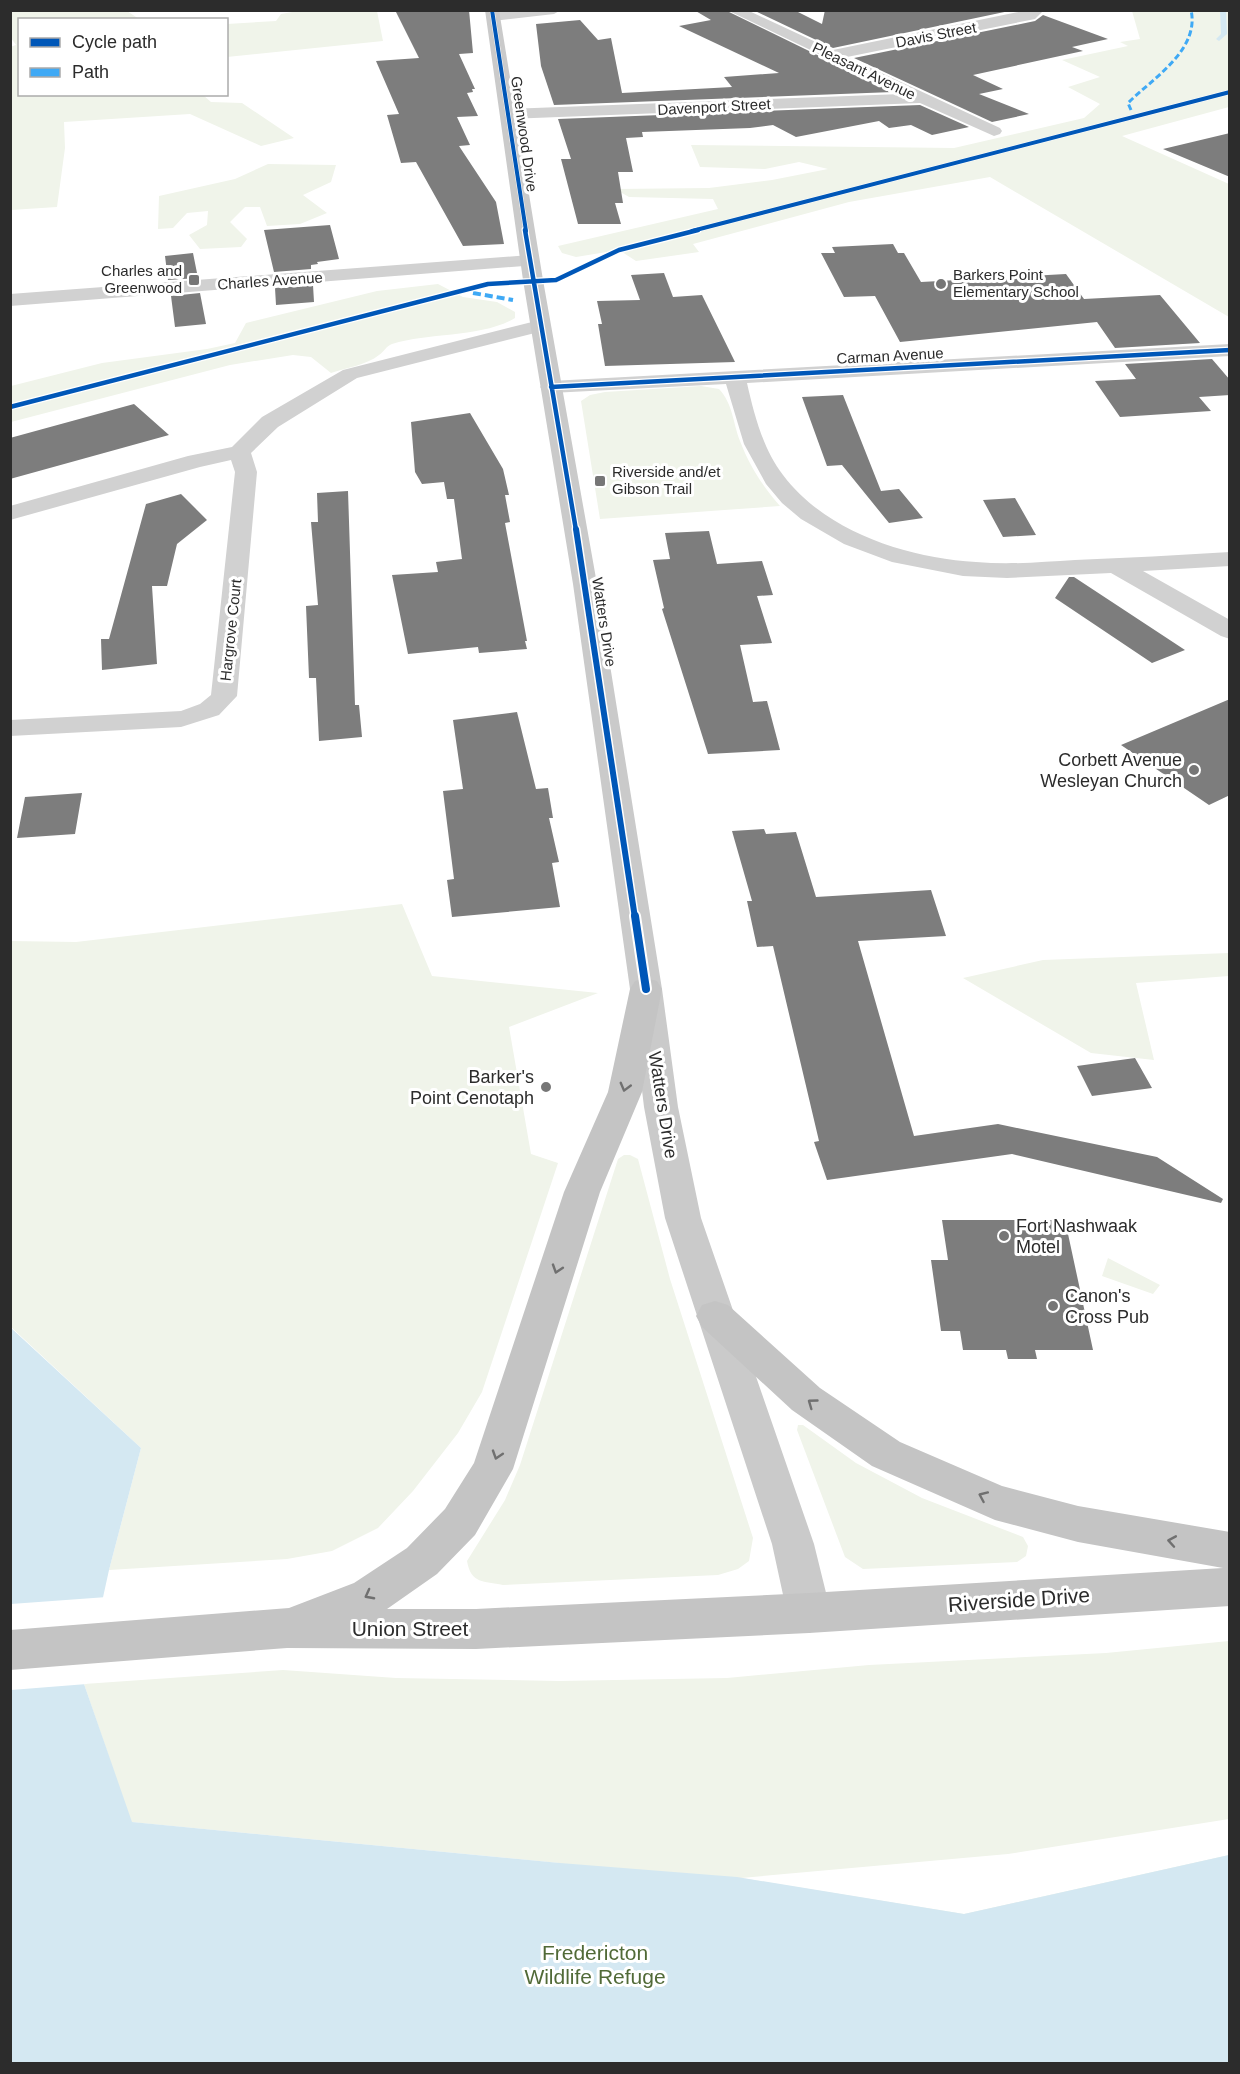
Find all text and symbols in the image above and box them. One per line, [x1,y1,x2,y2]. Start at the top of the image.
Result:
legend [18,18,228,96]
street label: Davis Street [894,18,978,51]
text: Cycle path [72,32,157,52]
street label: Pleasant Avenue [810,38,918,103]
text: Path [72,62,109,82]
street label: Greenwood Drive [508,75,541,193]
street label: Davenport Street [657,95,772,118]
place label: Charles and Greenwood [101,262,182,296]
place label: Barkers Point Elementary School [953,266,1079,300]
street label: Charles Avenue [217,268,323,293]
marker: Charles and Greenwood [187,273,201,287]
marker: Barkers Point Elementary School [934,277,948,291]
street label: Carman Avenue [836,344,944,367]
place label: Riverside and/et Gibson Trail [612,463,721,497]
marker: Riverside and/et Gibson Trail [593,474,607,488]
street label: Watters Drive [589,576,620,668]
street label: Hargrove Court [217,577,244,682]
place label: Corbett Avenue Wesleyan Church [1040,750,1182,791]
marker: Corbett Avenue Wesleyan Church [1187,763,1201,777]
street label: Watters Drive [645,1050,681,1160]
place label: Barker's Point Cenotaph [410,1067,534,1108]
marker: Barker's Point Cenotaph [539,1080,553,1094]
one-way arrow [620,1081,632,1092]
place label: Fort Nashwaak Motel [1016,1216,1138,1257]
marker: Fort Nashwaak Motel [997,1229,1011,1243]
one-way arrow [552,1263,564,1274]
place label: Canon's Cross Pub [1065,1286,1149,1327]
marker: Canon's Cross Pub [1046,1299,1060,1313]
one-way arrow [808,1399,819,1410]
one-way arrow [492,1449,505,1460]
one-way arrow [978,1492,989,1504]
one-way arrow [1167,1535,1177,1548]
street label: Riverside Drive [947,1583,1091,1616]
one-way arrow [364,1588,375,1600]
street label: Union Street [352,1617,469,1640]
park label: Fredericton Wildlife Refuge [524,1941,666,1988]

